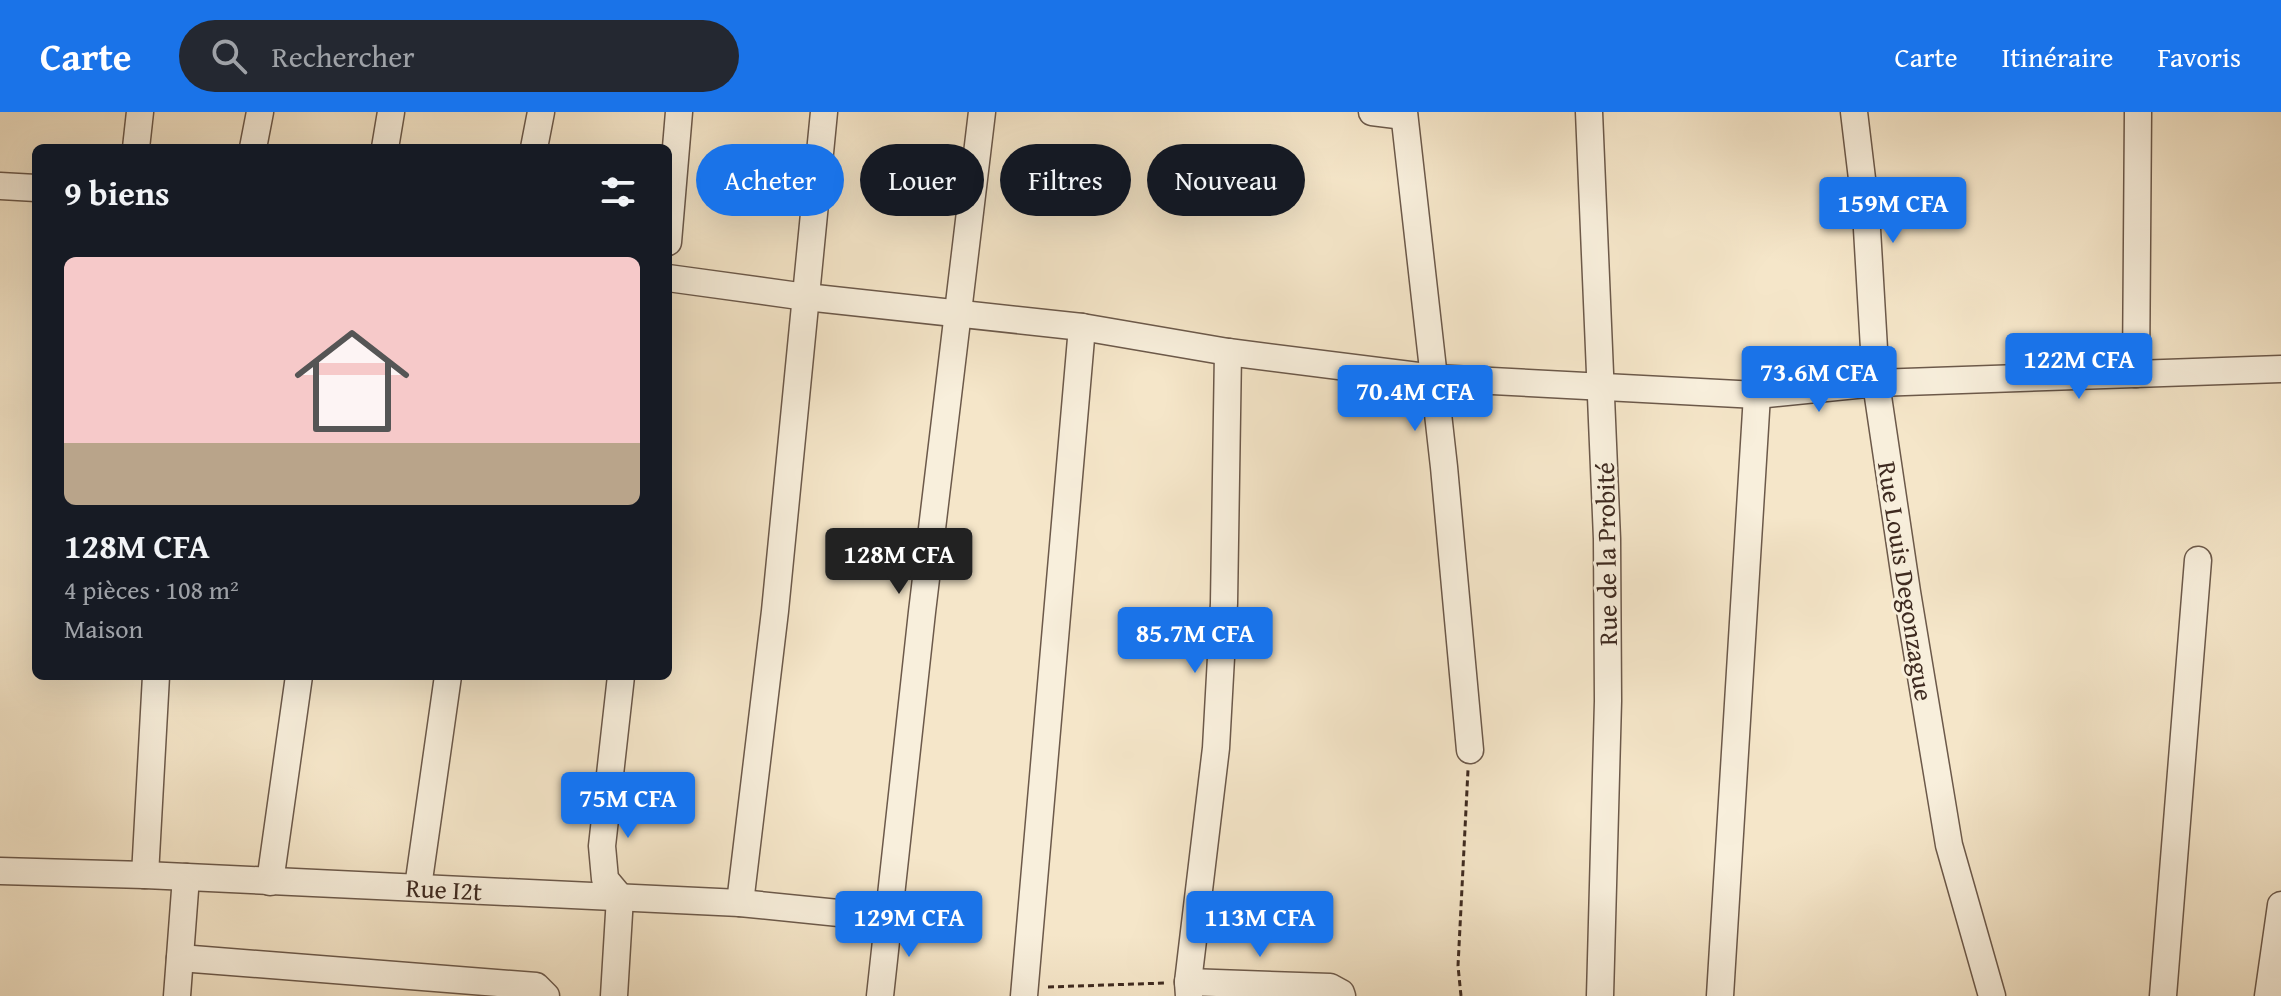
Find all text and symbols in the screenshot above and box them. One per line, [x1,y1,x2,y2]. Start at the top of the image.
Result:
search box [179,20,739,92]
text: Carte [40,28,131,84]
icon: search [207,34,251,78]
text: Rechercher [271,34,415,78]
text: Carte [1895,36,1958,77]
text: Itinéraire [2002,36,2113,77]
text: Favoris [2157,36,2241,77]
chip: Acheter [696,144,844,216]
chip: Louer [860,144,984,216]
chip: Filtres [1000,144,1131,216]
chip: Nouveau [1147,144,1305,216]
text: 9 biens [64,168,170,217]
icon: filters [596,170,640,214]
pin: 159M CFA [1810,177,1976,245]
text: 159M CFA [1837,183,1949,222]
icon: home [280,309,424,453]
pin: 122M CFA [1996,333,2162,401]
text: 122M CFA [2023,339,2135,378]
pin: 73.6M CFA [1727,346,1911,414]
text: 73.6M CFA [1760,352,1878,391]
pin: 70.4M CFA [1323,365,1507,433]
text: 70.4M CFA [1356,371,1474,410]
street label: Rue Louis Degonzague [1868,458,1944,704]
street label: Rue de la Probité [1585,462,1627,646]
text: 128M CFA [64,521,210,570]
pin: 128M CFA [816,528,982,596]
text: 128M CFA [843,534,955,573]
text: 4 pièces · 108 m² [64,570,239,609]
pin: 85.7M CFA [1103,607,1287,675]
text: Maison [64,609,143,648]
text: 85.7M CFA [1136,613,1254,652]
pin: 75M CFA [554,772,702,840]
text: 75M CFA [579,778,677,817]
street label: Rue I2t [405,868,483,910]
pin: 129M CFA [826,891,992,959]
pin: 113M CFA [1177,891,1343,959]
text: 129M CFA [853,897,965,936]
text: 113M CFA [1204,897,1316,936]

